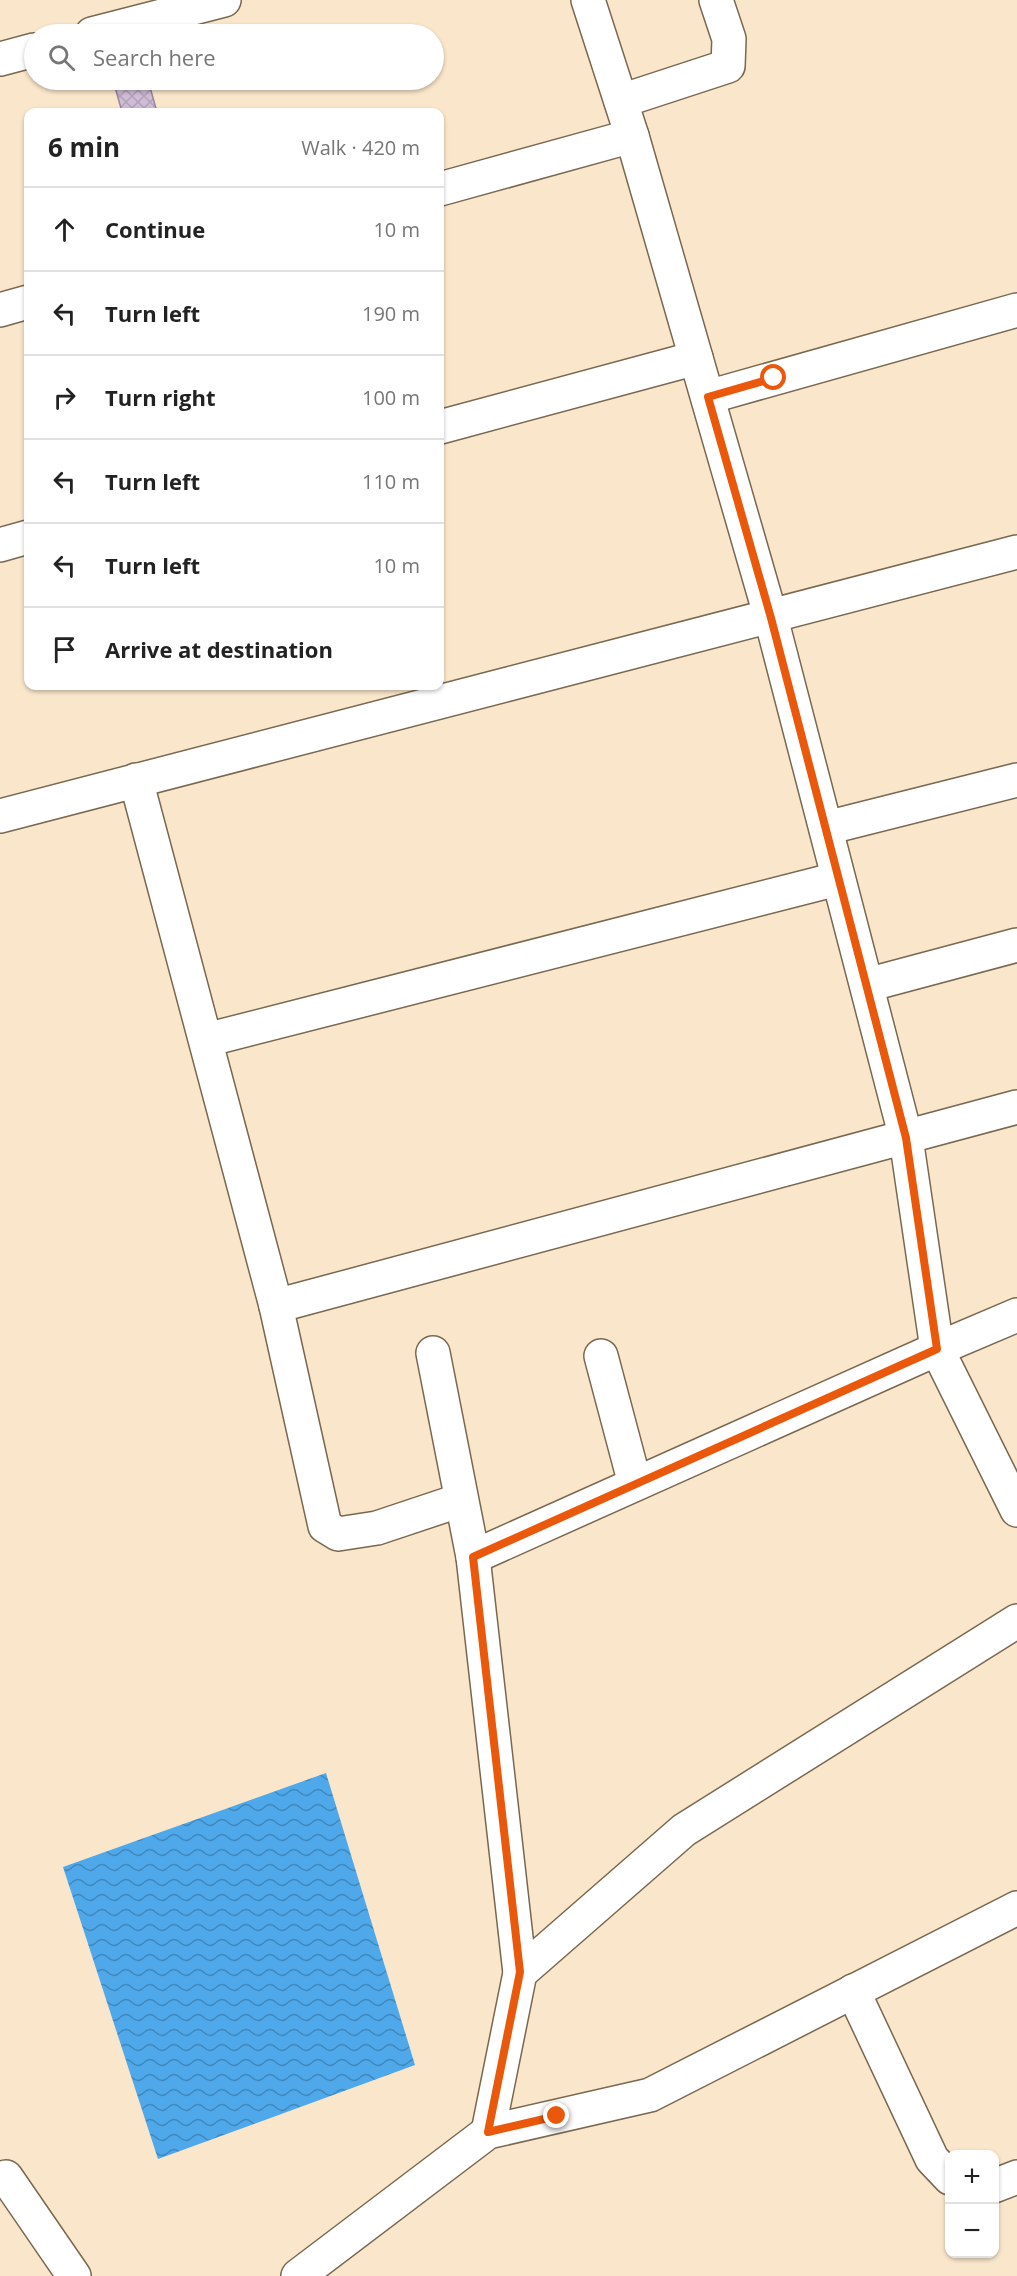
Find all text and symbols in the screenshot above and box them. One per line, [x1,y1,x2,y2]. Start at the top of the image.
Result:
search box [24,24,444,90]
icon: search [45,41,78,74]
text: Search here [93,42,216,72]
text: 6 min [48,129,120,165]
text: Walk · 420 m [301,134,420,161]
icon: ahead [48,213,81,246]
text: Continue [105,214,205,244]
text: 10 m [373,216,420,243]
icon: left [48,297,81,330]
text: Turn left [105,298,200,328]
text: 190 m [362,300,420,327]
route start [760,364,786,390]
icon: right [48,381,81,414]
text: Turn right [105,382,216,412]
text: 100 m [362,384,420,411]
icon: left [48,465,81,498]
text: Turn left [105,466,200,496]
text: 110 m [362,468,420,495]
icon: left [48,549,81,582]
text: Turn left [105,550,200,580]
text: 10 m [373,552,420,579]
icon: arrive [48,633,81,666]
text: Arrive at destination [105,634,333,664]
route end [543,2102,569,2128]
map controls [945,2150,999,2258]
button: + [945,2150,999,2204]
button: − [945,2204,999,2258]

